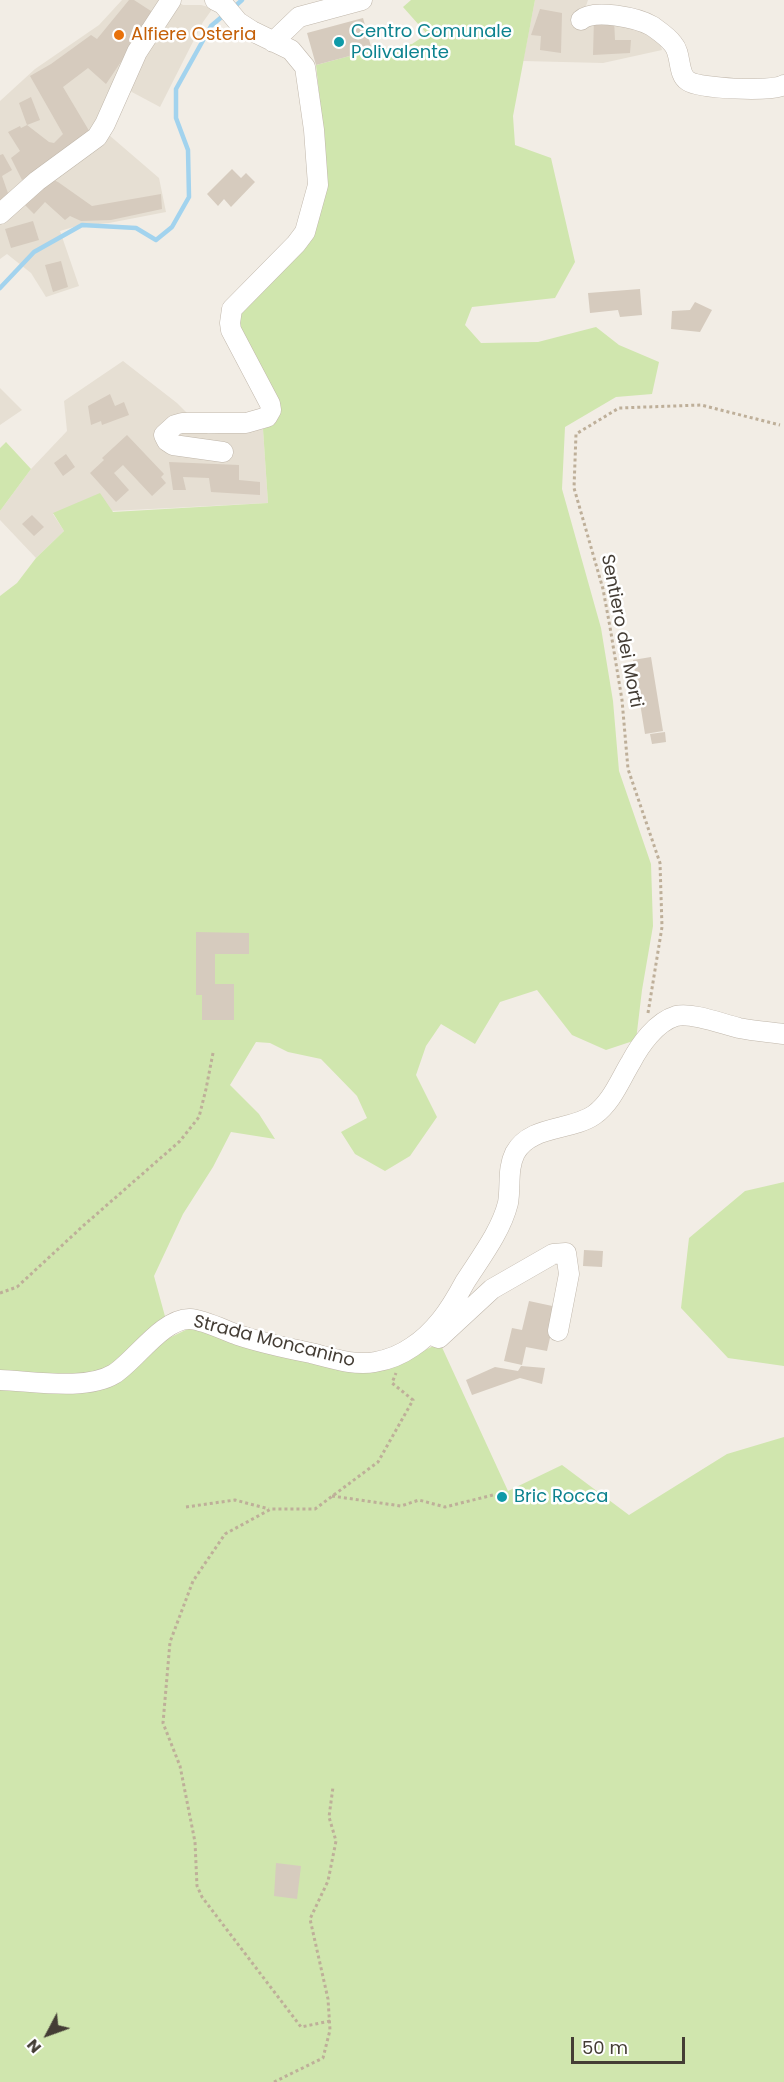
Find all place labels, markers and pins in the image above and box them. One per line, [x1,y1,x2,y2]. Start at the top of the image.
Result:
place label: Centro Comunale Polivalente [351,21,512,63]
place label: Alfiere Osteria [131,24,256,46]
marker: Alfiere Osteria [112,28,126,42]
marker: Centro Comunale Polivalente [332,35,346,49]
place label: Bric Rocca [514,1486,608,1508]
marker: Bric Rocca [495,1490,509,1504]

